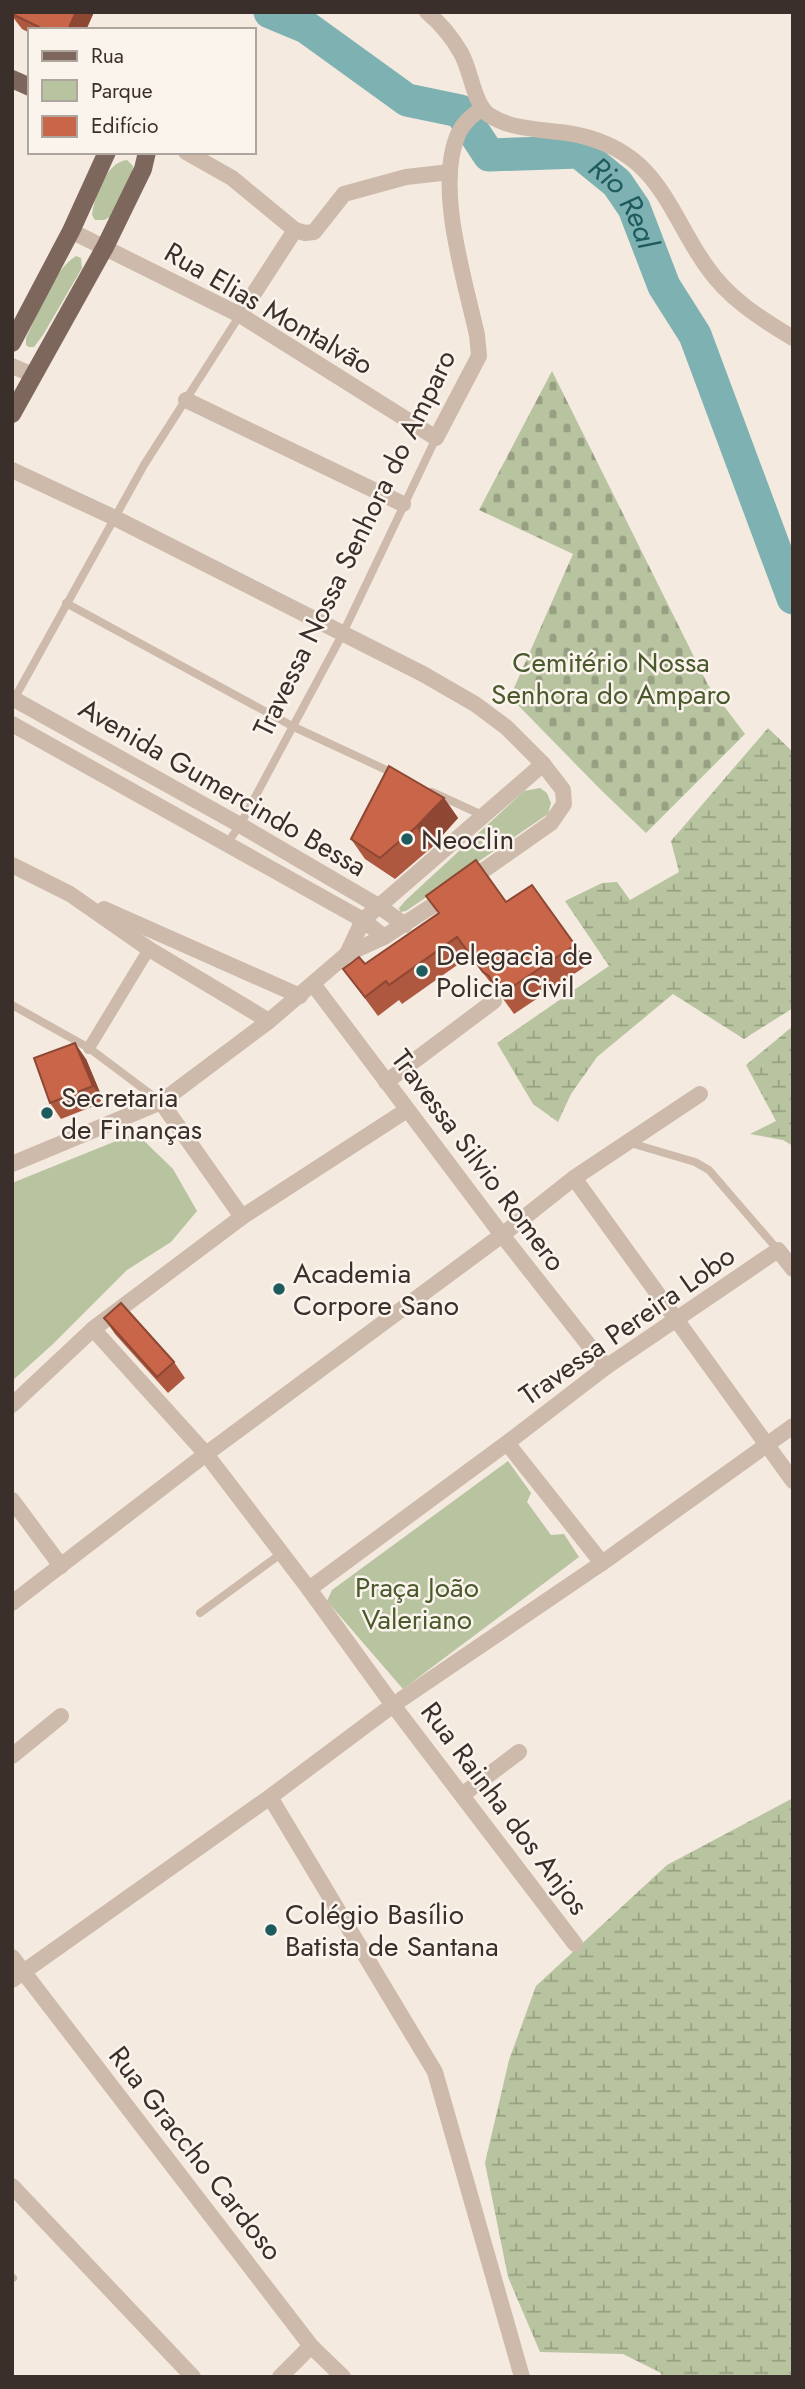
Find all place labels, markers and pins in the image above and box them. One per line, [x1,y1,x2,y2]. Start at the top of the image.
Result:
place label: Neoclin [421,819,514,860]
marker: Neoclin [399,831,415,847]
place label: Delegacia de Policia Civil [436,935,593,1008]
marker: Delegacia de Policia Civil [414,963,430,979]
place label: Secretaria de Finanças [61,1077,202,1150]
marker: Secretaria de Finanças [39,1105,55,1121]
place label: Academia Corpore Sano [293,1253,459,1326]
marker: Academia Corpore Sano [271,1281,287,1297]
place label: Colégio Basílio Batista de Santana [285,1894,499,1967]
marker: Colégio Basílio Batista de Santana [263,1922,279,1938]

